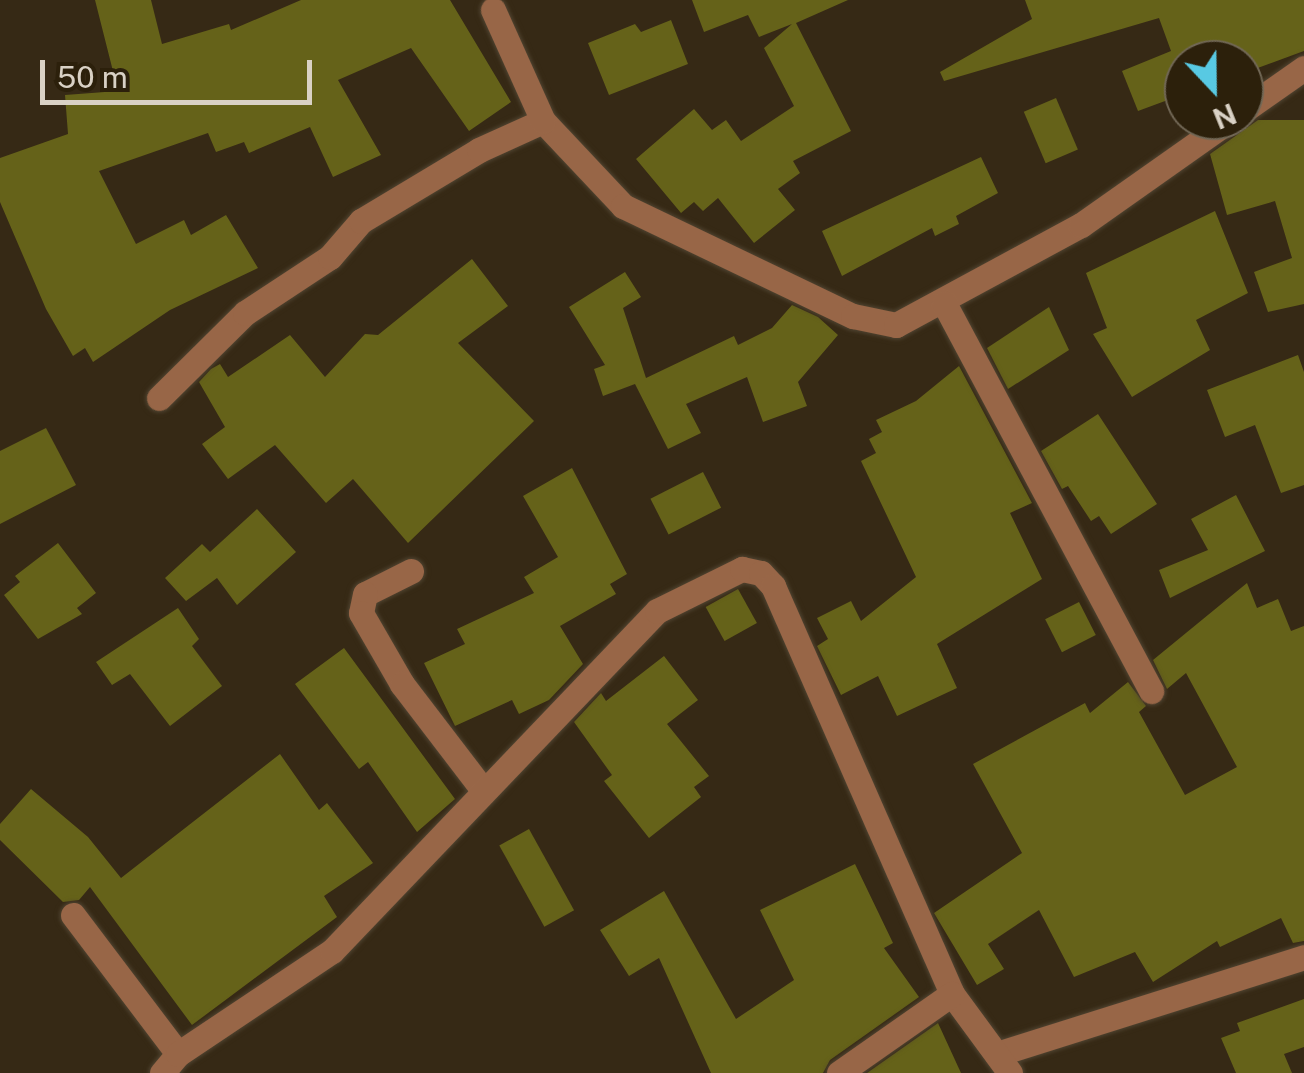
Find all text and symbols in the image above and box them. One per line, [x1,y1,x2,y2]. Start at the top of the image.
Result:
scale bar [45,40,318,102]
north arrow [1164,40,1264,140]
text: 50 m [57,59,128,95]
text: N [1208,97,1241,136]

